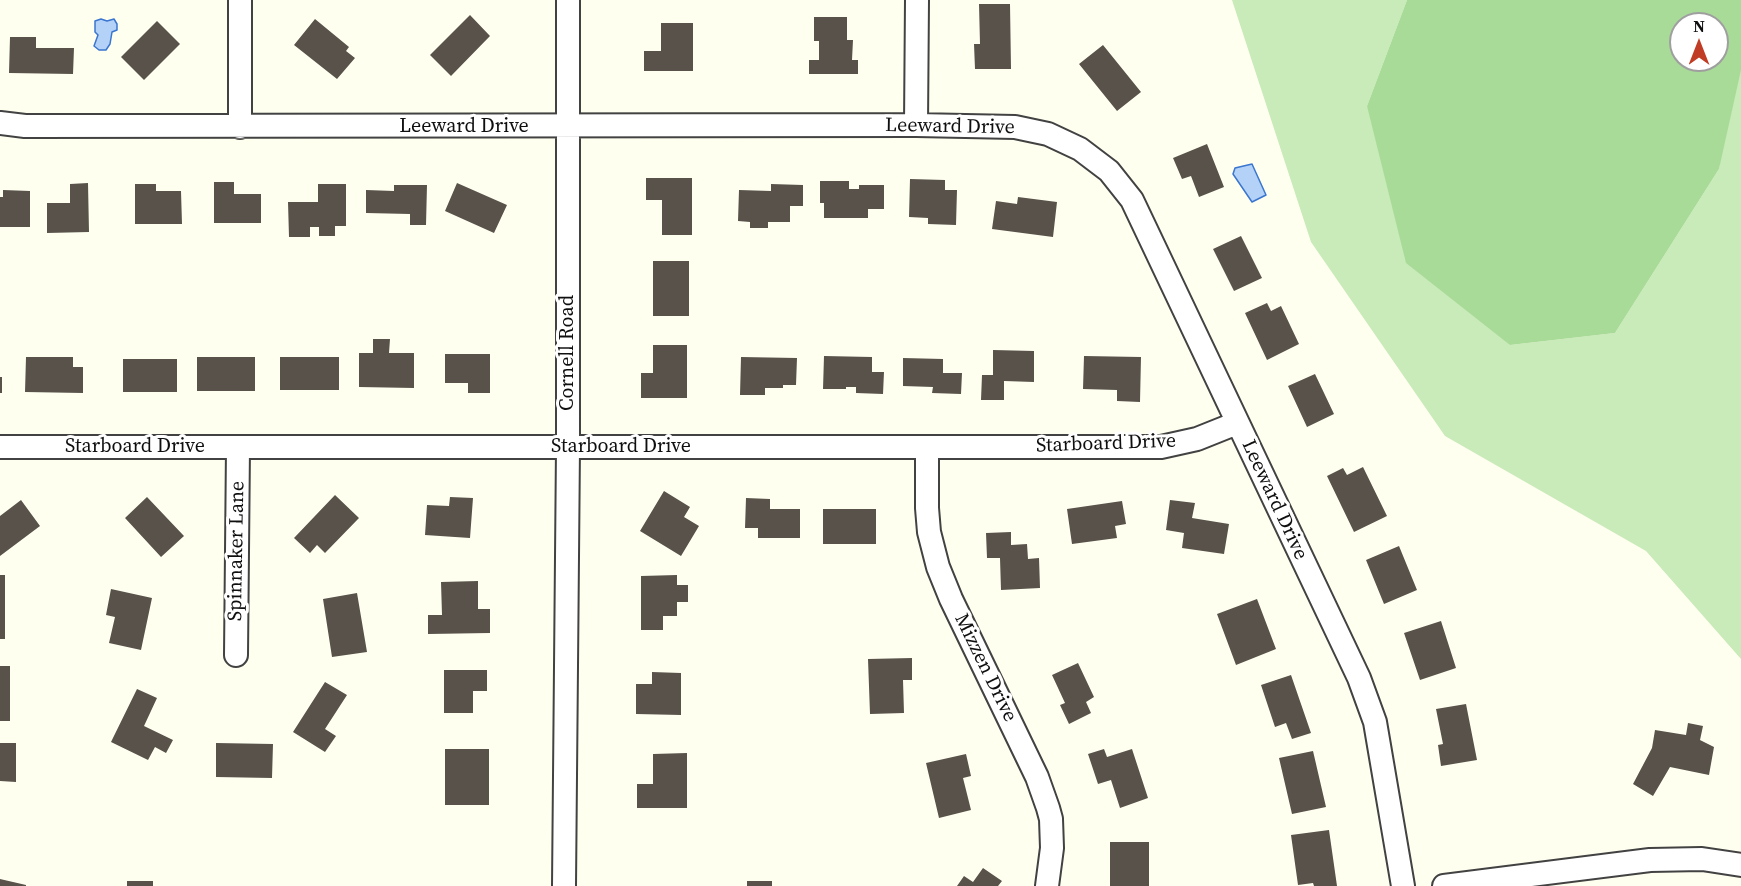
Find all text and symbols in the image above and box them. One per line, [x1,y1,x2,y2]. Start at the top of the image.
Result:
north arrow [1669,12,1729,72]
text: N [1693,15,1705,37]
street label: Leeward Drive [885,114,1015,140]
street label: Leeward Drive [399,115,529,139]
street label: Cornell Road [556,295,580,411]
street label: Starboard Drive [1036,430,1176,458]
street label: Starboard Drive [65,435,205,459]
street label: Starboard Drive [551,435,691,459]
street label: Leeward Drive [1236,436,1312,564]
street label: Spinnaker Lane [224,481,250,621]
street label: Mizzen Drive [948,610,1022,726]

